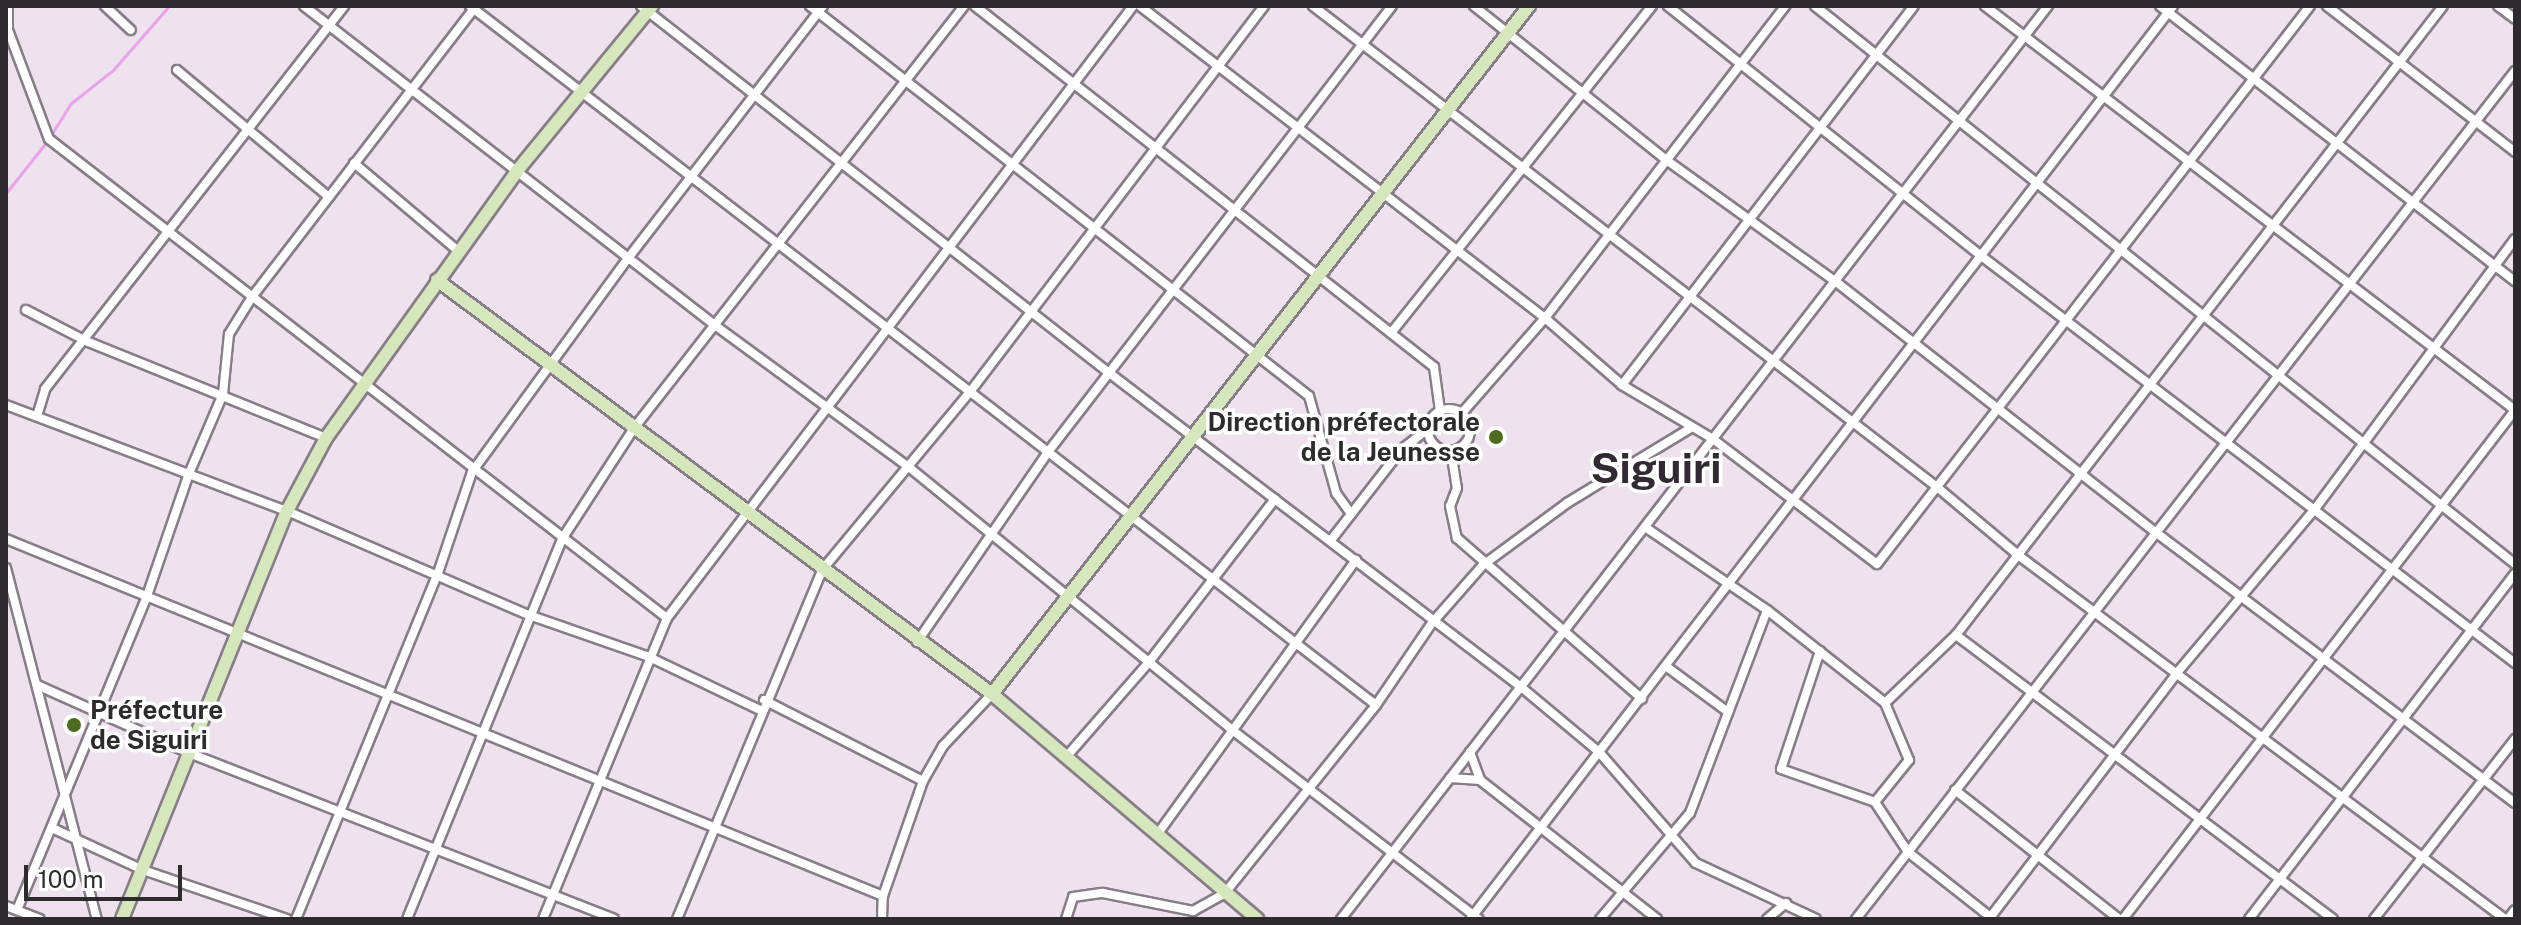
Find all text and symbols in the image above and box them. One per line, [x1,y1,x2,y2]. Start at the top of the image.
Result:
place label: Direction préfectorale de la Jeunesse [1207,406,1480,468]
marker: Direction préfectorale de la Jeunesse [1487,428,1505,446]
district label: Siguiri [1590,443,1722,493]
place label: Préfecture de Siguiri [90,694,223,756]
marker: Préfecture de Siguiri [65,716,83,734]
scale bar [28,849,186,899]
text: 100 m [38,865,104,893]

